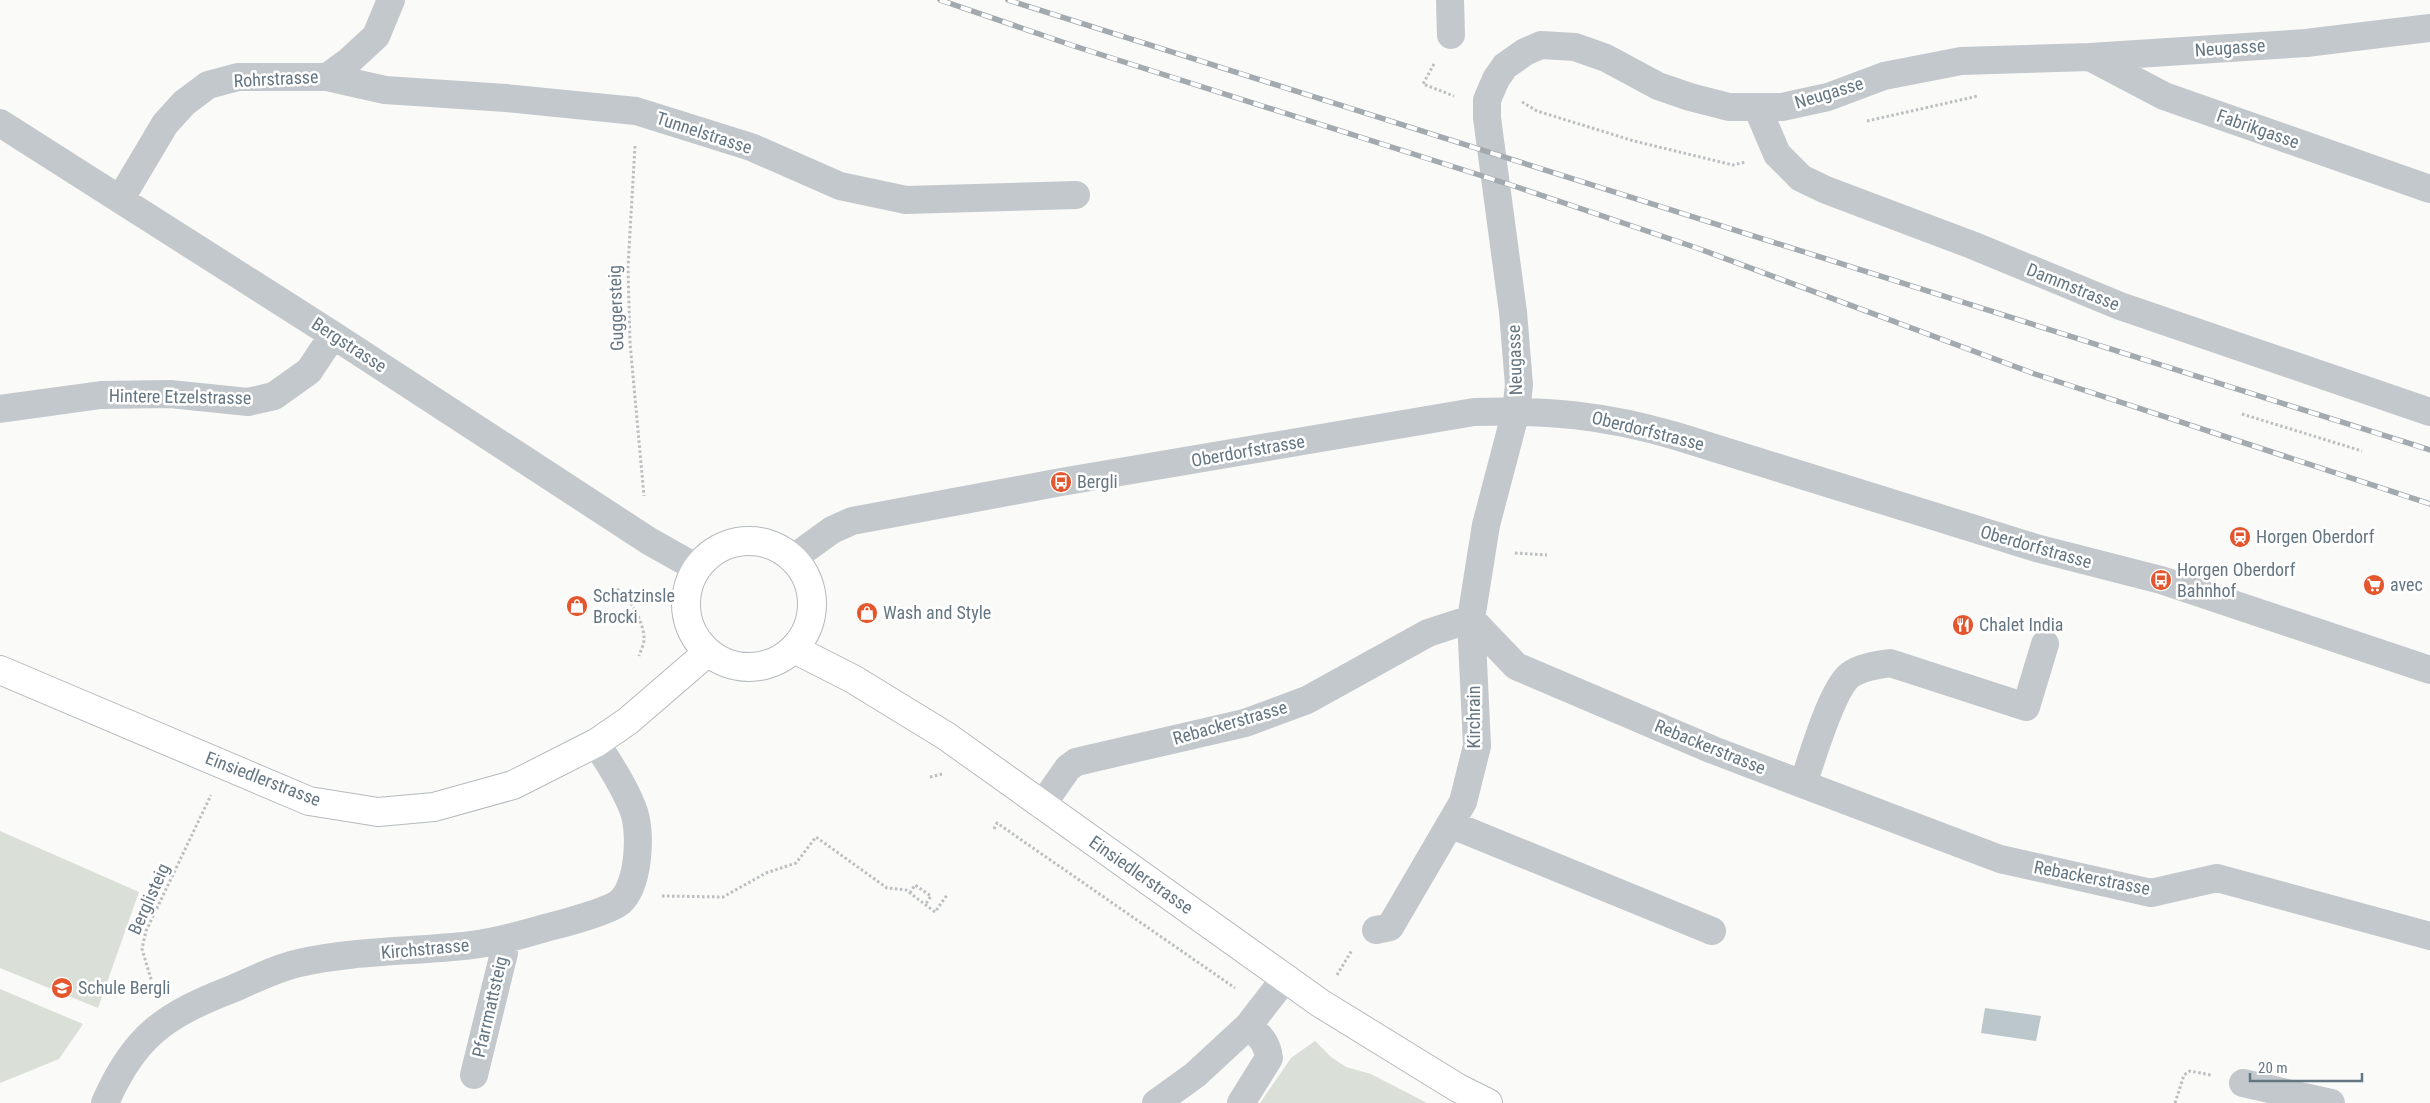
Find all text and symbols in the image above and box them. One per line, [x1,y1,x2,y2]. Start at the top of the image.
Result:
street label: Neugasse [2194,35,2266,60]
street label: Rohrstrasse [233,66,319,91]
street label: Neugasse [1792,72,1866,113]
street label: Fabrikgasse [2214,105,2302,152]
street label: Tunnelstrasse [654,107,755,158]
street label: Dammstrasse [2024,258,2123,315]
street label: Guggersteig [604,265,627,351]
street label: Bergstrasse [308,313,390,376]
street label: Neugasse [1503,324,1526,396]
street label: Hintere Etzelstrasse [109,385,251,408]
street label: Oberdorfstrasse [1590,406,1706,455]
street label: Oberdorfstrasse [1190,430,1306,471]
bus stop icon: Bergli [1049,470,1073,494]
place label: Bergli [1077,471,1118,492]
street label: Oberdorfstrasse [1978,521,2094,572]
station icon: Horgen Oberdorf [2228,525,2252,549]
place label: Horgen Oberdorf [2256,526,2375,547]
place label: Horgen Oberdorf Bahnhof [2177,559,2296,601]
bus stop icon: Horgen Oberdorf Bahnhof [2149,568,2173,592]
supermarket icon: avec [2362,573,2386,597]
place label: avec [2390,574,2423,595]
place label: Schatzinsle Brocki [593,585,675,627]
shop icon: Schatzinsle Brocki [565,594,589,618]
shop icon: Wash and Style [855,601,879,625]
place label: Wash and Style [883,602,991,623]
restaurant icon: Chalet India [1951,613,1975,637]
place label: Chalet India [1979,614,2063,635]
street label: Kirchrain [1463,686,1484,748]
street label: Rebackerstrasse [1170,696,1289,749]
street label: Rebackerstrasse [1652,715,1769,778]
street label: Einsiedlerstrasse [203,747,324,810]
street label: Einsiedlerstrasse [1085,831,1197,918]
street label: Rebackerstrasse [2032,856,2152,899]
street label: Berglisteig [124,860,174,938]
street label: Kirchstrasse [380,934,470,963]
street label: Pfarrmattsteig [468,954,511,1059]
school or university icon: Schule Bergli [50,976,74,1000]
place label: Schule Bergli [78,977,170,998]
scale bar [2250,1050,2362,1082]
text: 20 m [2258,1059,2288,1077]

